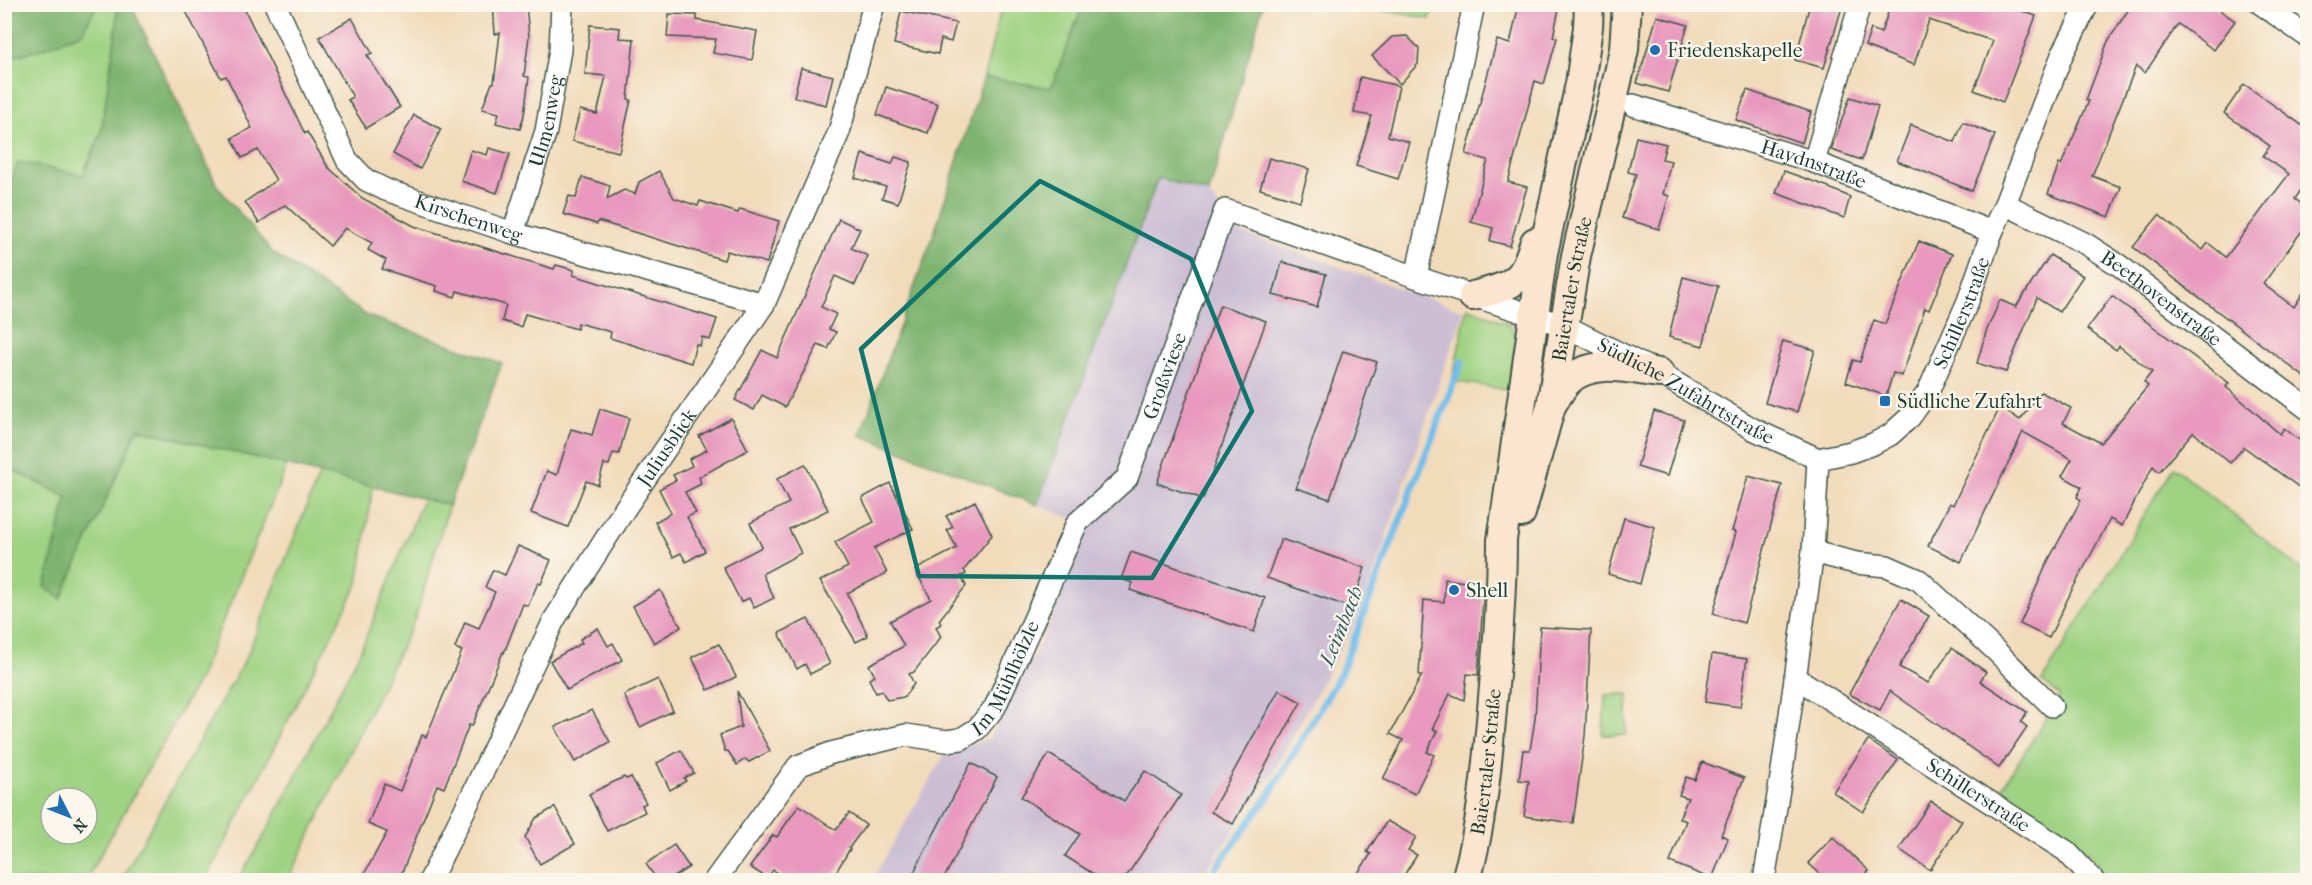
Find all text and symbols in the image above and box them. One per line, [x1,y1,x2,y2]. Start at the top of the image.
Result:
place label: Friedenskapelle [1667,39,1803,62]
marker: Friedenskapelle [1648,43,1662,57]
street label: Ulmenweg [524,73,568,170]
street label: Haydnstraße [1758,135,1870,193]
street label: Kirschenweg [412,190,525,247]
street label: Baiertaler Straße [1548,214,1597,363]
street label: Beethovenstraße [2096,246,2226,351]
street label: Schillerstraße [1929,254,1994,373]
street label: Großwiese [1138,329,1191,423]
street label: Südliche Zufahrtstraße [1594,333,1778,449]
place label: Südliche Zufahrt [1897,390,2042,413]
marker: Südliche Zufahrt [1878,394,1892,408]
street label: Juliusblick [631,404,702,493]
place label: Shell [1466,579,1509,602]
water label: Leimbach [1313,583,1368,671]
marker: Shell [1447,583,1461,597]
street label: Im Mühlhölzle [968,617,1044,741]
street label: Baiertaler Straße [1466,688,1506,837]
street label: Schillerstraße [1922,753,2034,837]
north arrow [39,786,99,846]
text: N [68,815,91,837]

